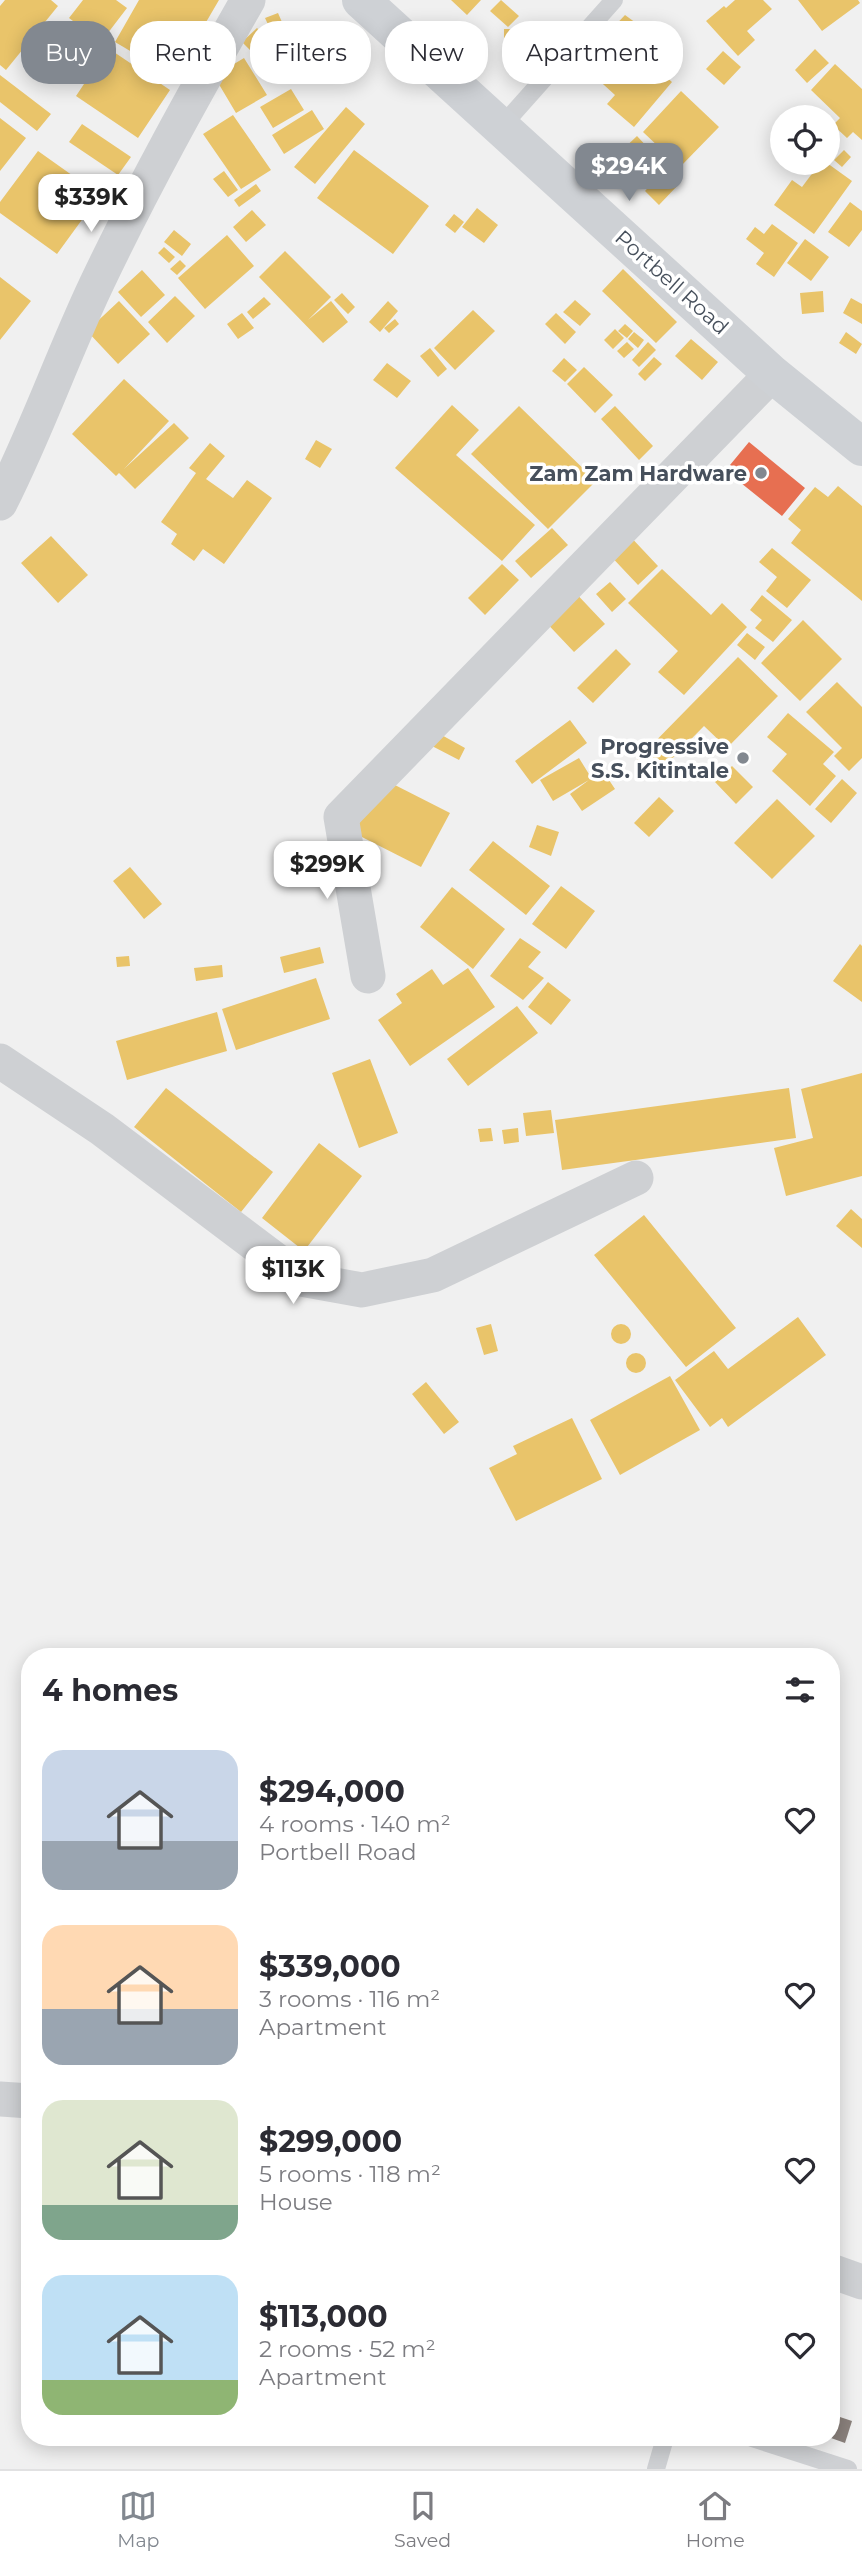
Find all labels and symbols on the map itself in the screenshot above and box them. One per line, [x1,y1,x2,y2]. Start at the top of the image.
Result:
pin: $294K [580,144,678,203]
pin: $339K [42,174,140,234]
street label: Portbell Road [610,225,734,339]
place label: Zam Zam Hardware [529,461,747,486]
marker: Zam Zam Hardware [753,465,769,481]
place label: Progressive S.S. Kitintale [591,734,729,783]
marker: Progressive S.S. Kitintale [735,750,751,766]
pin: $299K [278,842,376,901]
pin: $113K [244,1246,342,1306]

